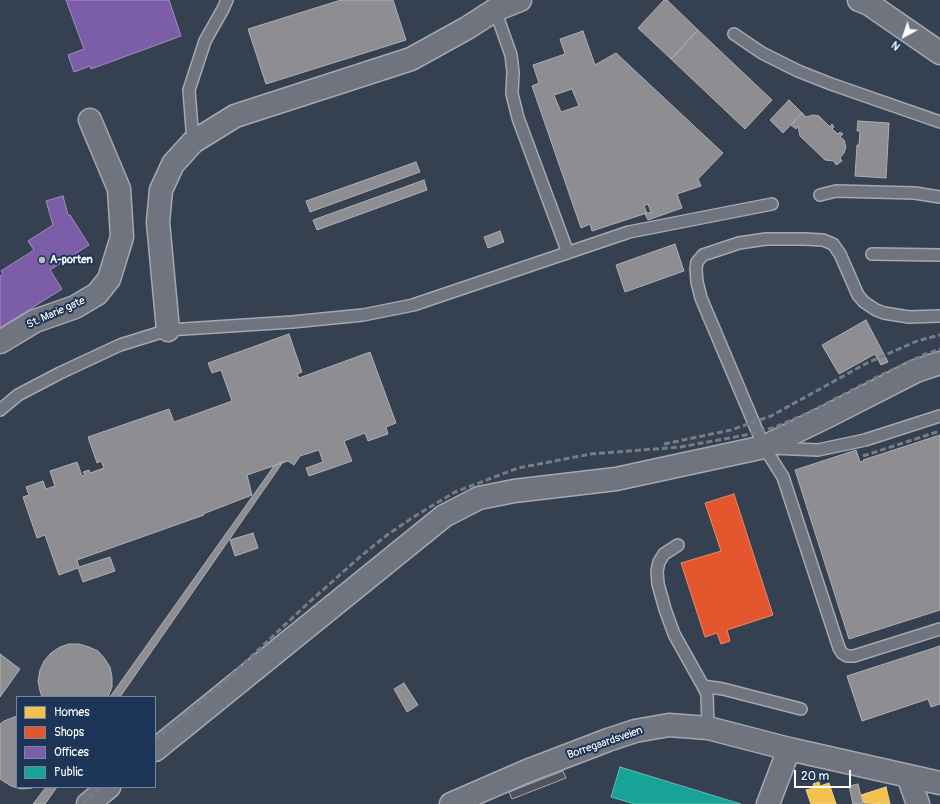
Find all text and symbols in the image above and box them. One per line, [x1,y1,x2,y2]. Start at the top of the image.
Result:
north arrow [884,16,924,56]
text: N [889,38,903,53]
place label: A-porten [50,253,93,267]
marker: A-porten [37,255,47,265]
street label: St. Marie gate [25,294,87,332]
legend [16,696,156,788]
text: Homes [54,705,90,720]
street label: Borregaardsveien [566,724,644,762]
text: Shops [54,725,84,740]
text: Offices [54,745,89,760]
scale bar [796,762,853,788]
text: Public [54,765,84,780]
text: 20 m [801,769,829,784]

